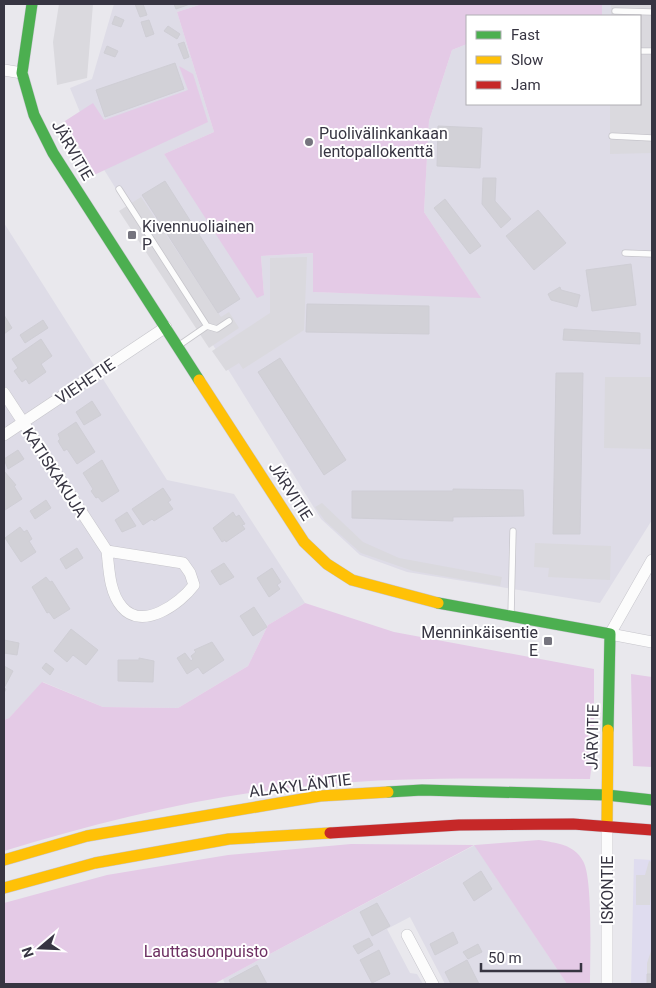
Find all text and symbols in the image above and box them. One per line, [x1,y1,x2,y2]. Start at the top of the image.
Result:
legend [466,15,641,105]
text: Fast [511,26,540,44]
text: Slow [511,51,543,69]
text: Jam [511,76,541,94]
street label: JÄRVITIE [48,117,97,184]
place label: Puolivälinkankaan lentopallokenttä [319,124,448,161]
marker: Puolivälinkankaan lentopallokenttä [303,136,315,148]
place label: Kivennuoliainen P [142,217,254,254]
marker: Kivennuoliainen P [126,229,138,241]
street label: VIEHETIE [52,355,118,408]
street label: KATISKAKUJA [19,424,91,521]
street label: JÄRVITIE [265,458,317,524]
place label: Menninkäisentie E [421,623,538,660]
marker: Menninkäisentie E [542,635,554,647]
street label: JÄRVITIE [582,704,603,770]
street label: ALAKYLÄNTIE [248,770,352,801]
street label: ISKONTIE [598,856,617,924]
north arrow [15,923,65,973]
scale bar [481,940,581,972]
park label: Lauttasuonpuisto [144,942,268,961]
text: N [19,945,37,960]
text: 50 m [488,949,522,967]

